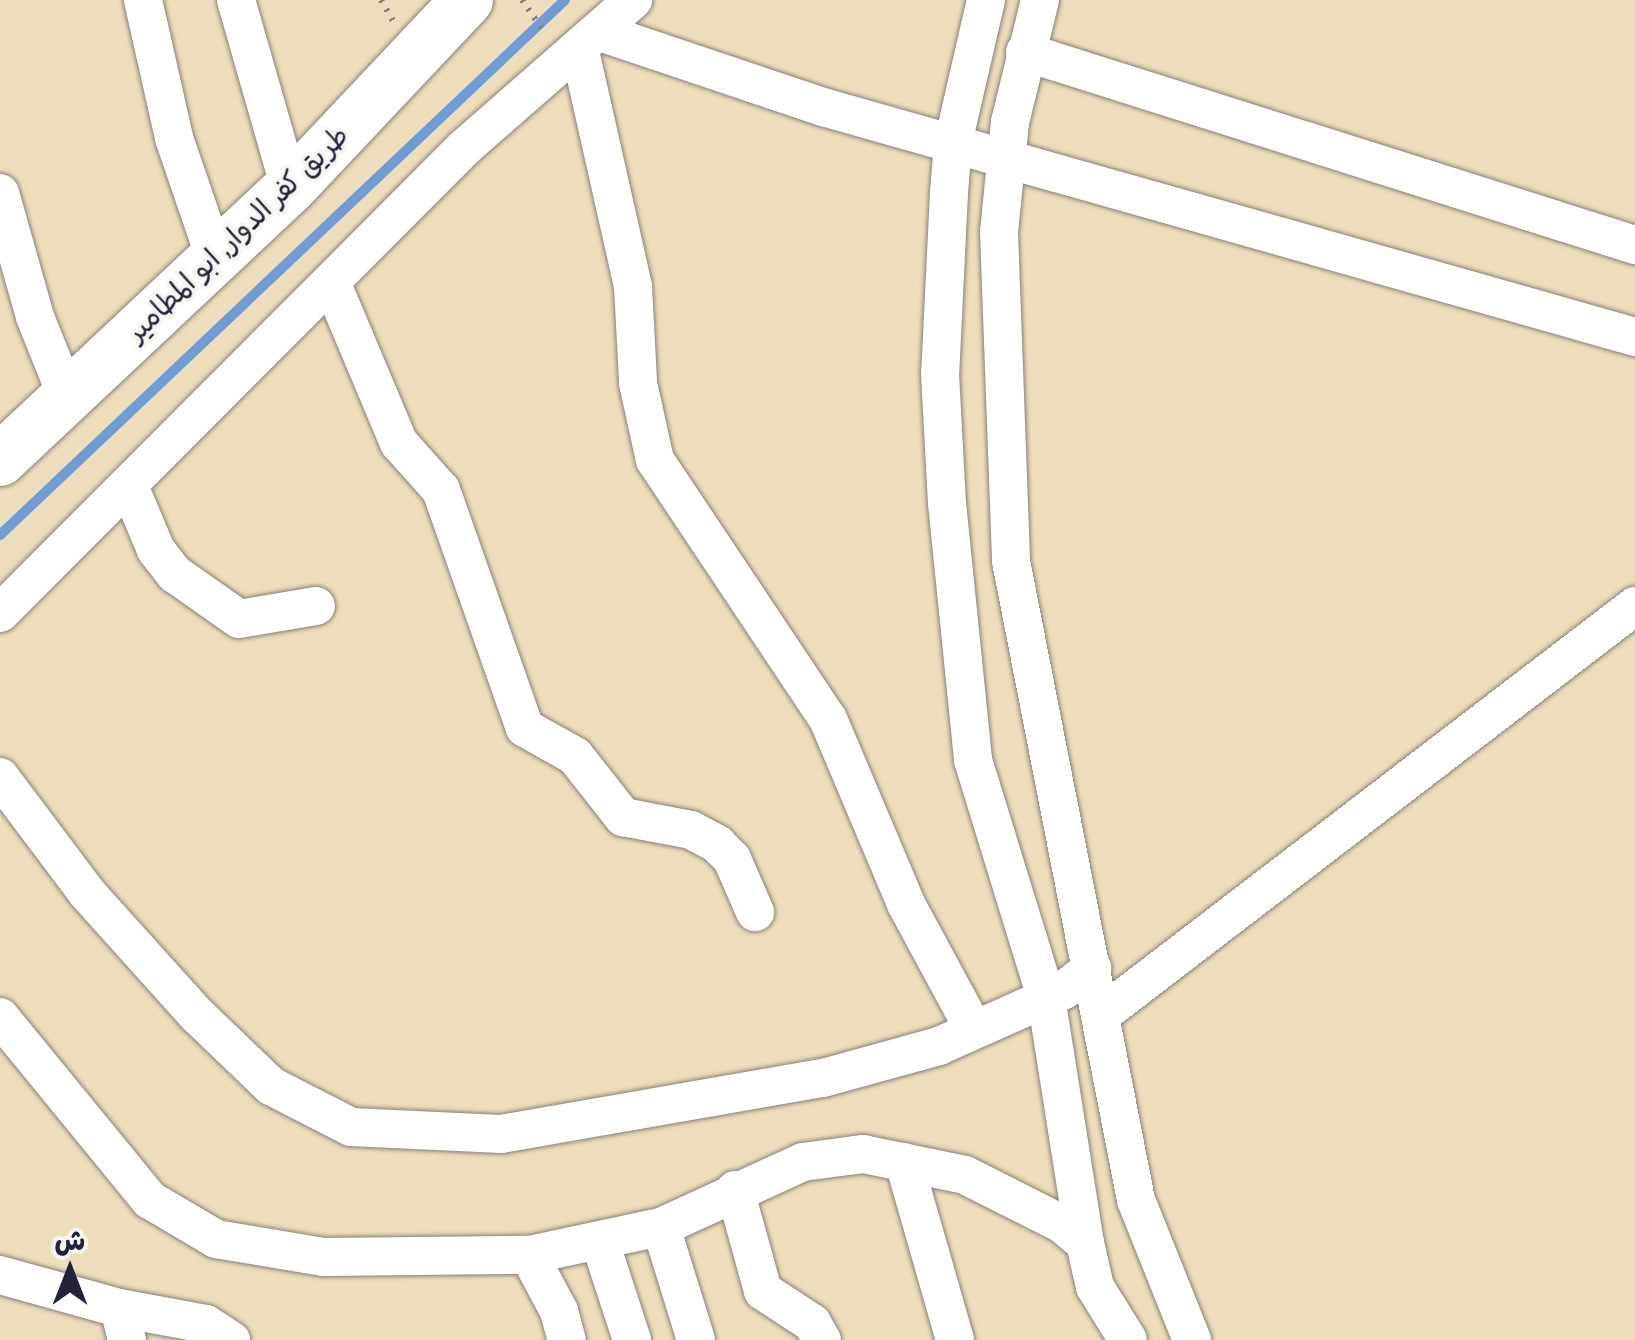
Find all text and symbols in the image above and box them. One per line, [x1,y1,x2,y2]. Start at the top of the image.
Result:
street label: طريق كفر الدوار, ابو المطامير [119,118,355,348]
north arrow [20,1220,120,1320]
text: ش [55,1222,85,1258]

